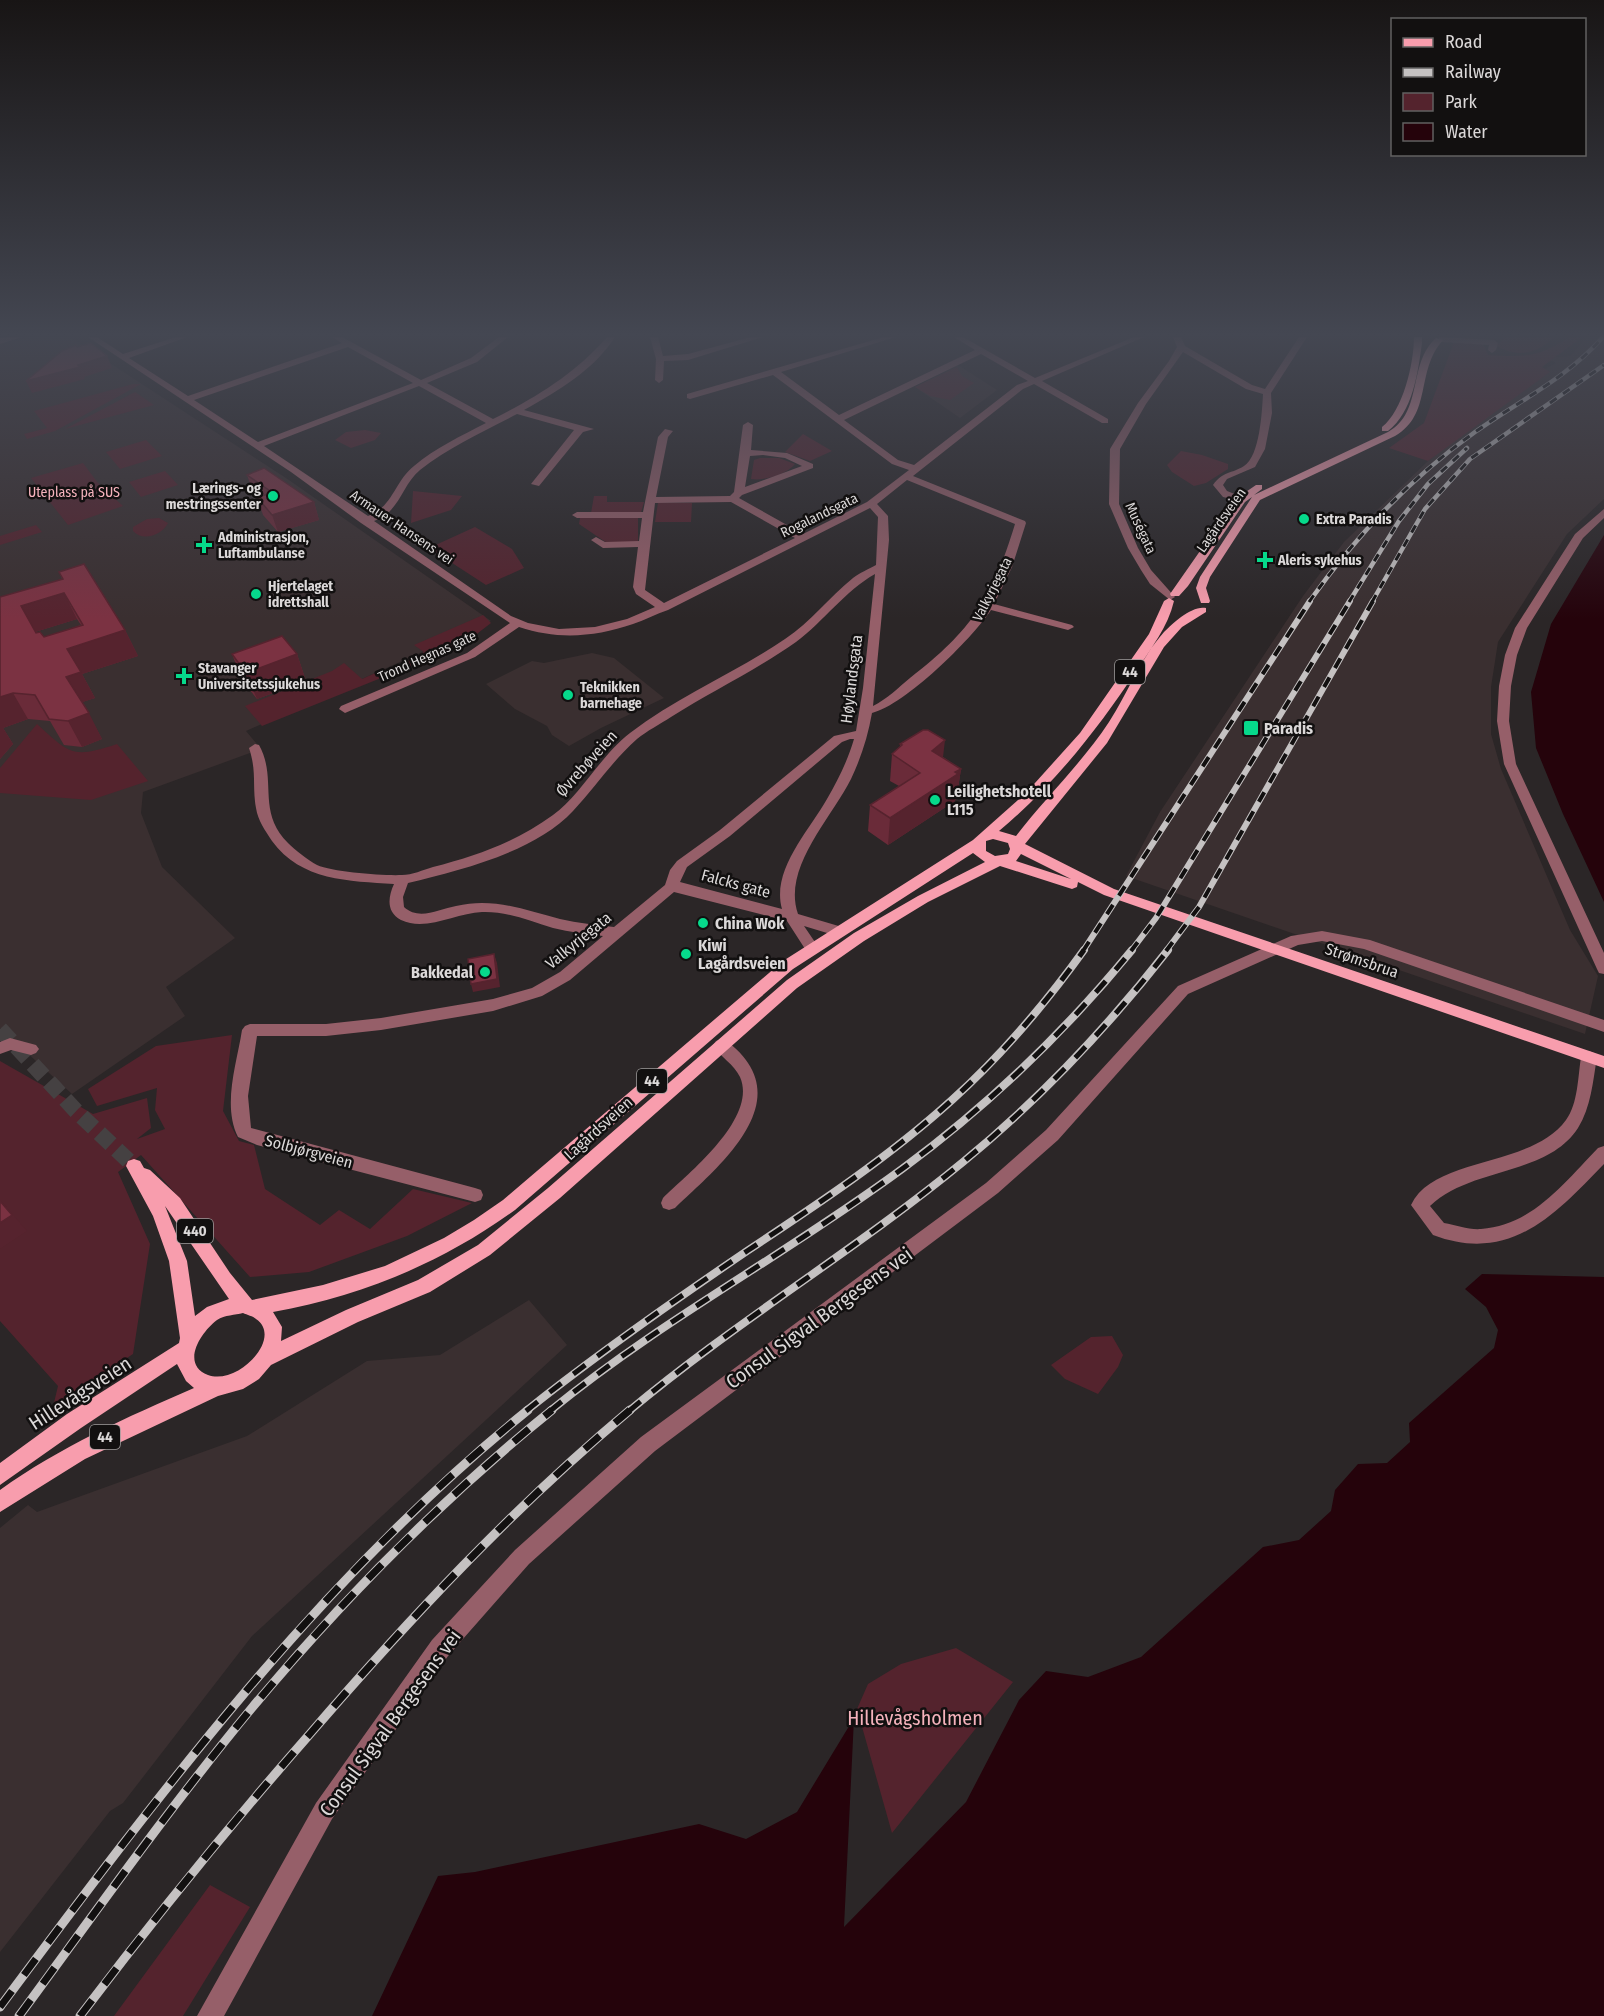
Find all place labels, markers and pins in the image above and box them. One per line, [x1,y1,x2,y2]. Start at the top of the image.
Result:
place label: Lærings- og mestringssenter [166,480,262,513]
marker: Lærings- og mestringssenter [266,489,280,503]
place label: Extra Paradis [1316,511,1392,528]
marker: Extra Paradis [1297,512,1311,526]
place label: Administrasjon, Luftambulanse [217,529,309,562]
marker: Administrasjon, Luftambulanse [195,536,213,554]
marker: Aleris sykehus [1256,551,1274,569]
place label: Aleris sykehus [1277,552,1362,569]
place label: Hjertelaget idrettshall [268,578,334,611]
marker: Hjertelaget idrettshall [249,587,263,601]
place label: Stavanger Universitetssjukehus [198,660,320,693]
marker: Stavanger Universitetssjukehus [175,667,193,685]
place label: Teknikken barnehage [580,679,642,712]
marker: Teknikken barnehage [561,688,575,702]
marker: Paradis [1242,719,1260,737]
place label: Paradis [1264,719,1313,738]
place label: Leilighetshotell L115 [947,782,1052,819]
marker: Leilighetshotell L115 [928,793,942,807]
place label: China Wok [715,914,785,933]
marker: China Wok [696,916,710,930]
place label: Kiwi Lagårdsveien [698,936,786,973]
marker: Kiwi Lagårdsveien [679,947,693,961]
place label: Bakkedal [411,963,474,982]
marker: Bakkedal [478,965,492,979]

